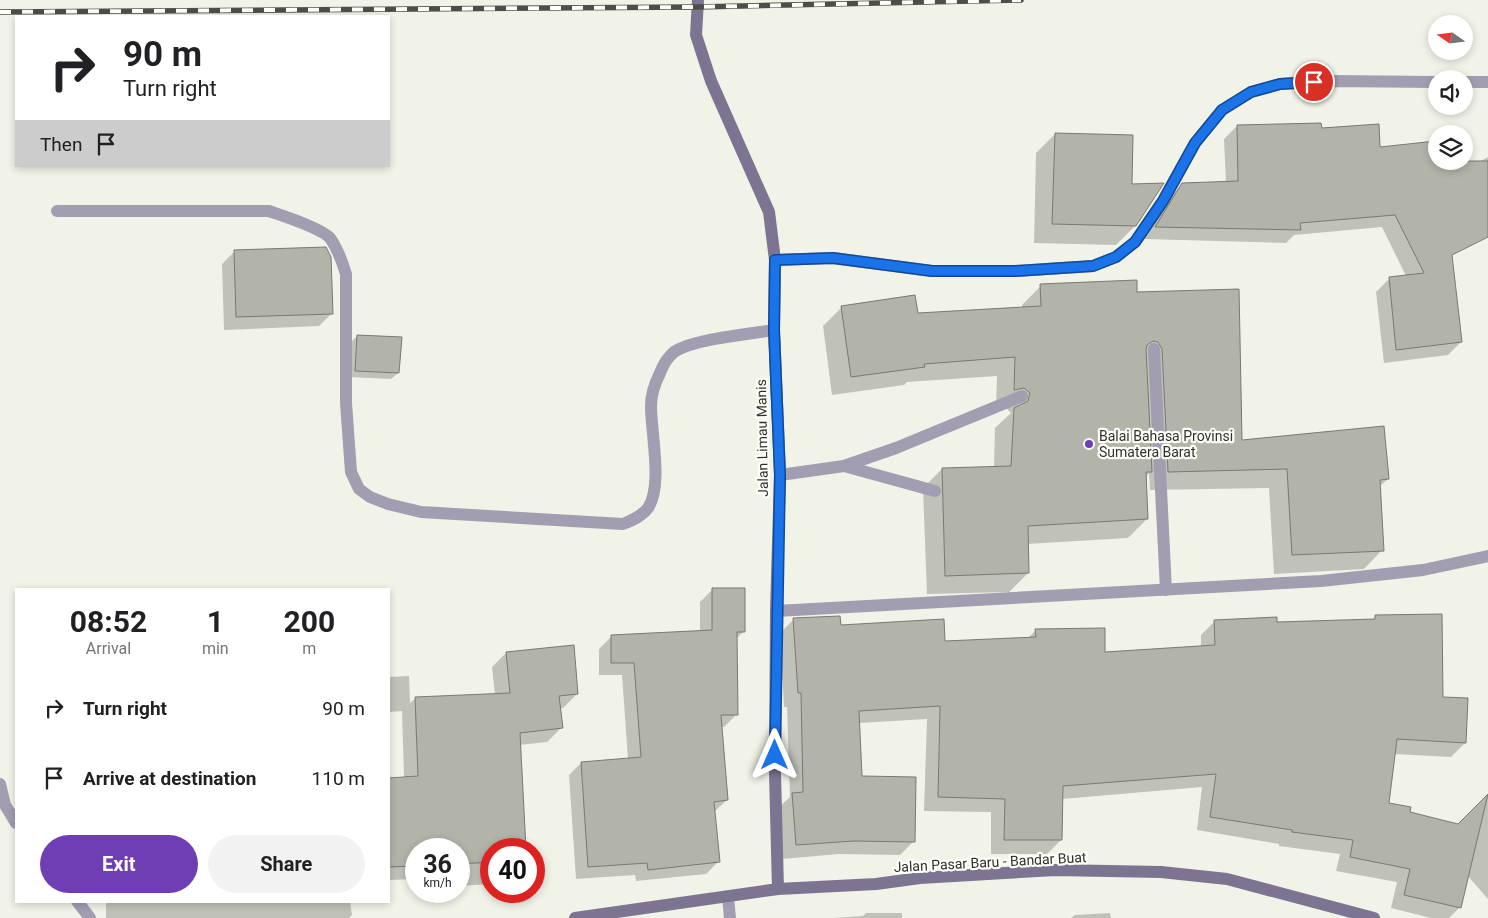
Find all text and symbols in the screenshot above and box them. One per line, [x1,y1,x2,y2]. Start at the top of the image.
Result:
north arrow [1428,15,1472,60]
map controls [1428,15,1473,170]
text: 90 m [123,34,202,75]
icon: right [40,35,105,100]
pin [1293,61,1335,103]
icon: arrive [1300,68,1328,96]
button: sound [1428,70,1473,115]
text: Turn right [123,76,217,101]
button: layers [1428,125,1473,170]
icon: arrive [92,130,120,158]
text: Then [40,133,82,156]
street label: Jalan Limau Manis [753,379,771,497]
place label: Balai Bahasa Provinsi Sumatera Barat [1099,428,1233,460]
marker: Balai Bahasa Provinsi Sumatera Barat [1083,438,1095,450]
text: 08:52 [70,604,147,639]
text: 1 [207,604,224,639]
text: 200 [284,604,335,639]
text: Arrival [86,639,131,658]
text: min [202,639,229,658]
text: m [302,639,316,658]
icon: right [40,694,68,722]
text: Turn right [83,697,167,720]
text: 90 m [322,697,365,720]
position arrow [748,728,800,780]
icon: arrive [40,764,68,792]
text: Arrive at destination [83,767,256,790]
text: 110 m [312,767,365,790]
button: Exit [40,835,198,893]
button: Share [208,835,365,893]
speed limit sign: 40 [480,838,545,903]
street label: Jalan Pasar Baru - Bandar Buat [893,849,1087,875]
text: 36 [423,850,452,879]
text: km/h [423,876,452,890]

